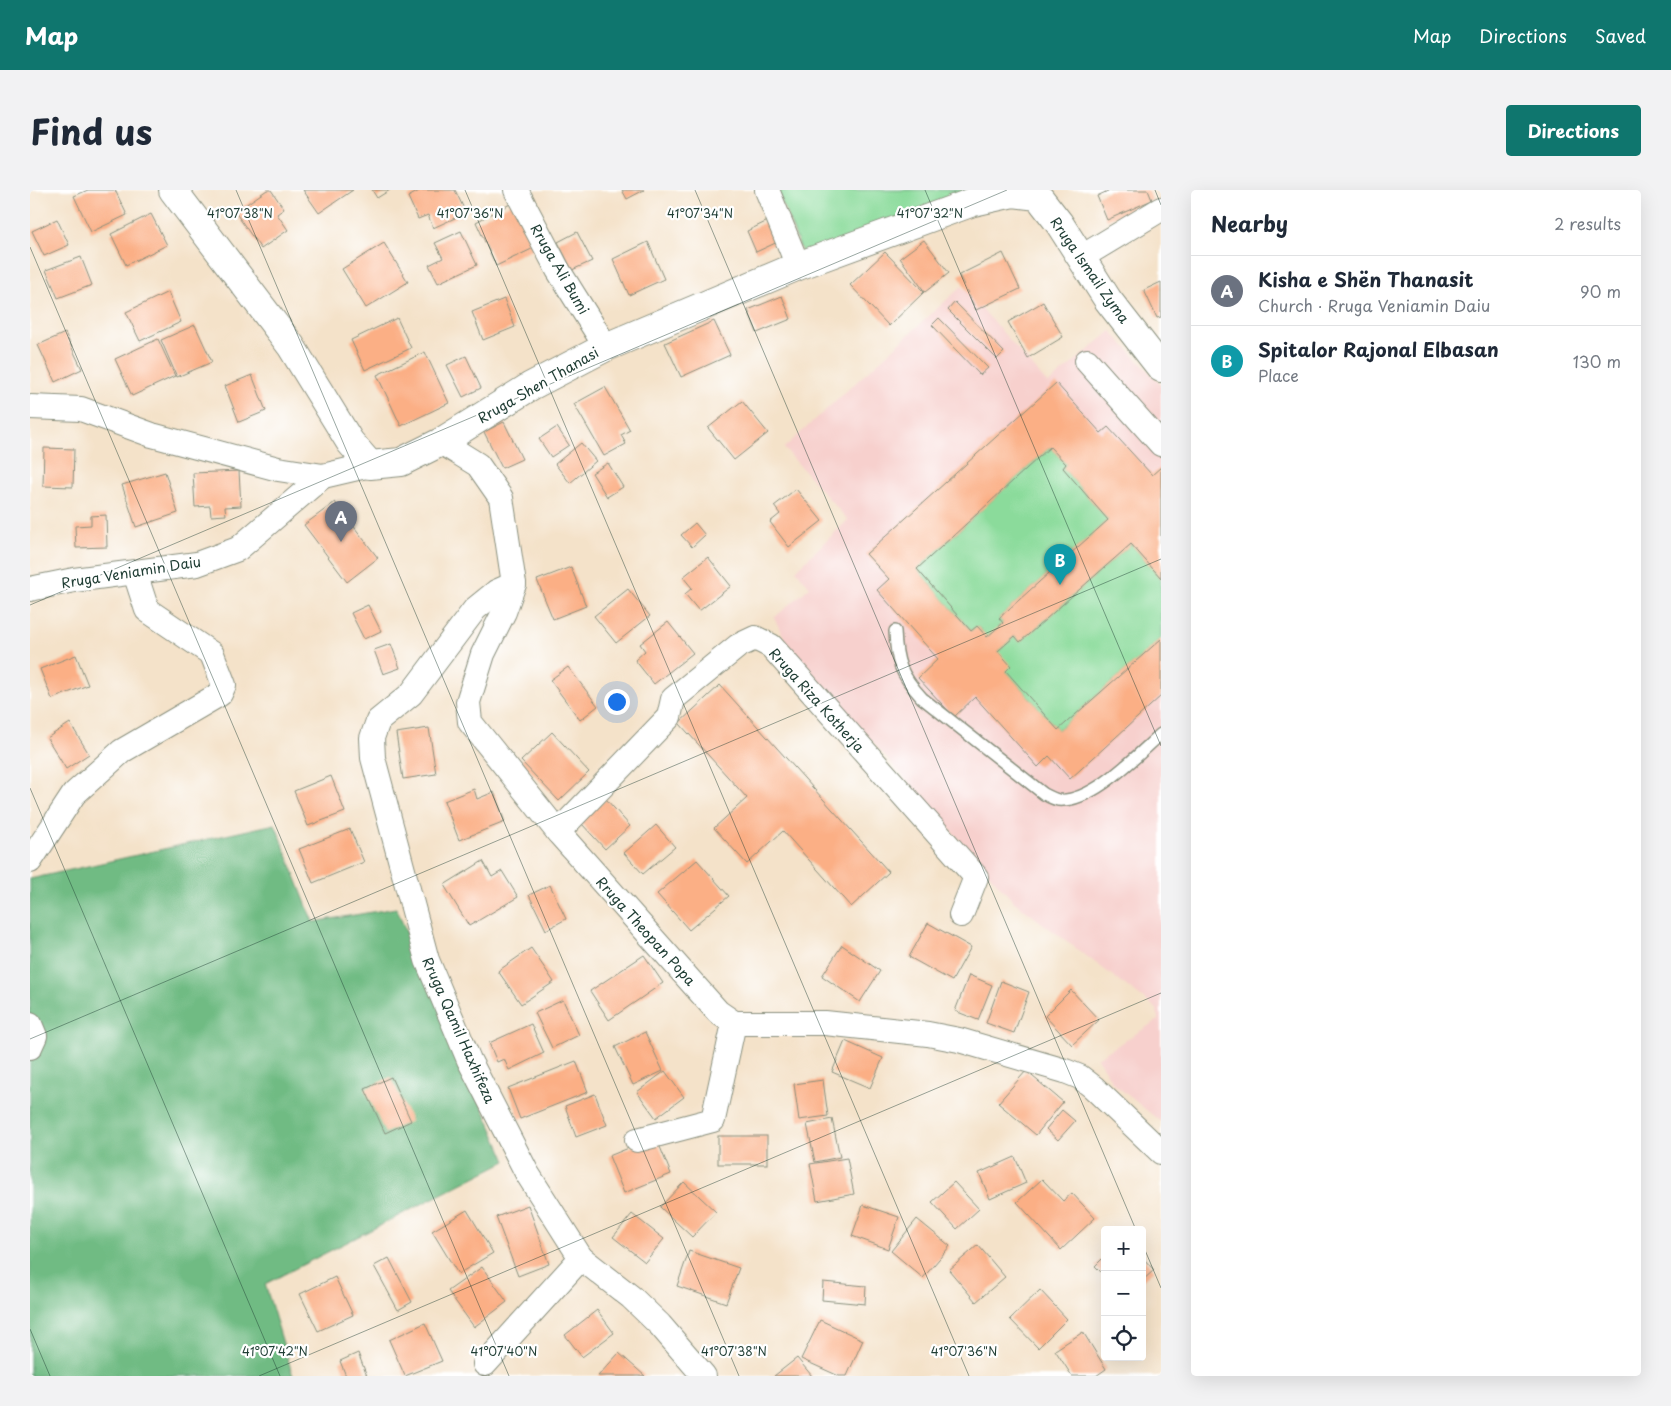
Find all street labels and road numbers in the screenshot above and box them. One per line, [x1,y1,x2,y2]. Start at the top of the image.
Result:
street label: Rruga Ismail Zyma [1045,212,1135,328]
street label: Rruga Ali Bumi [525,220,595,318]
street label: Rruga Shen Thanasi [474,342,602,428]
street label: Rruga Veniamin Daiu [60,551,202,593]
street label: Rruga Riza Kotherja [764,643,870,757]
street label: Rruga Theopan Popa [591,872,701,990]
street label: Rruga Qamil Haxhifeza [417,953,501,1107]

